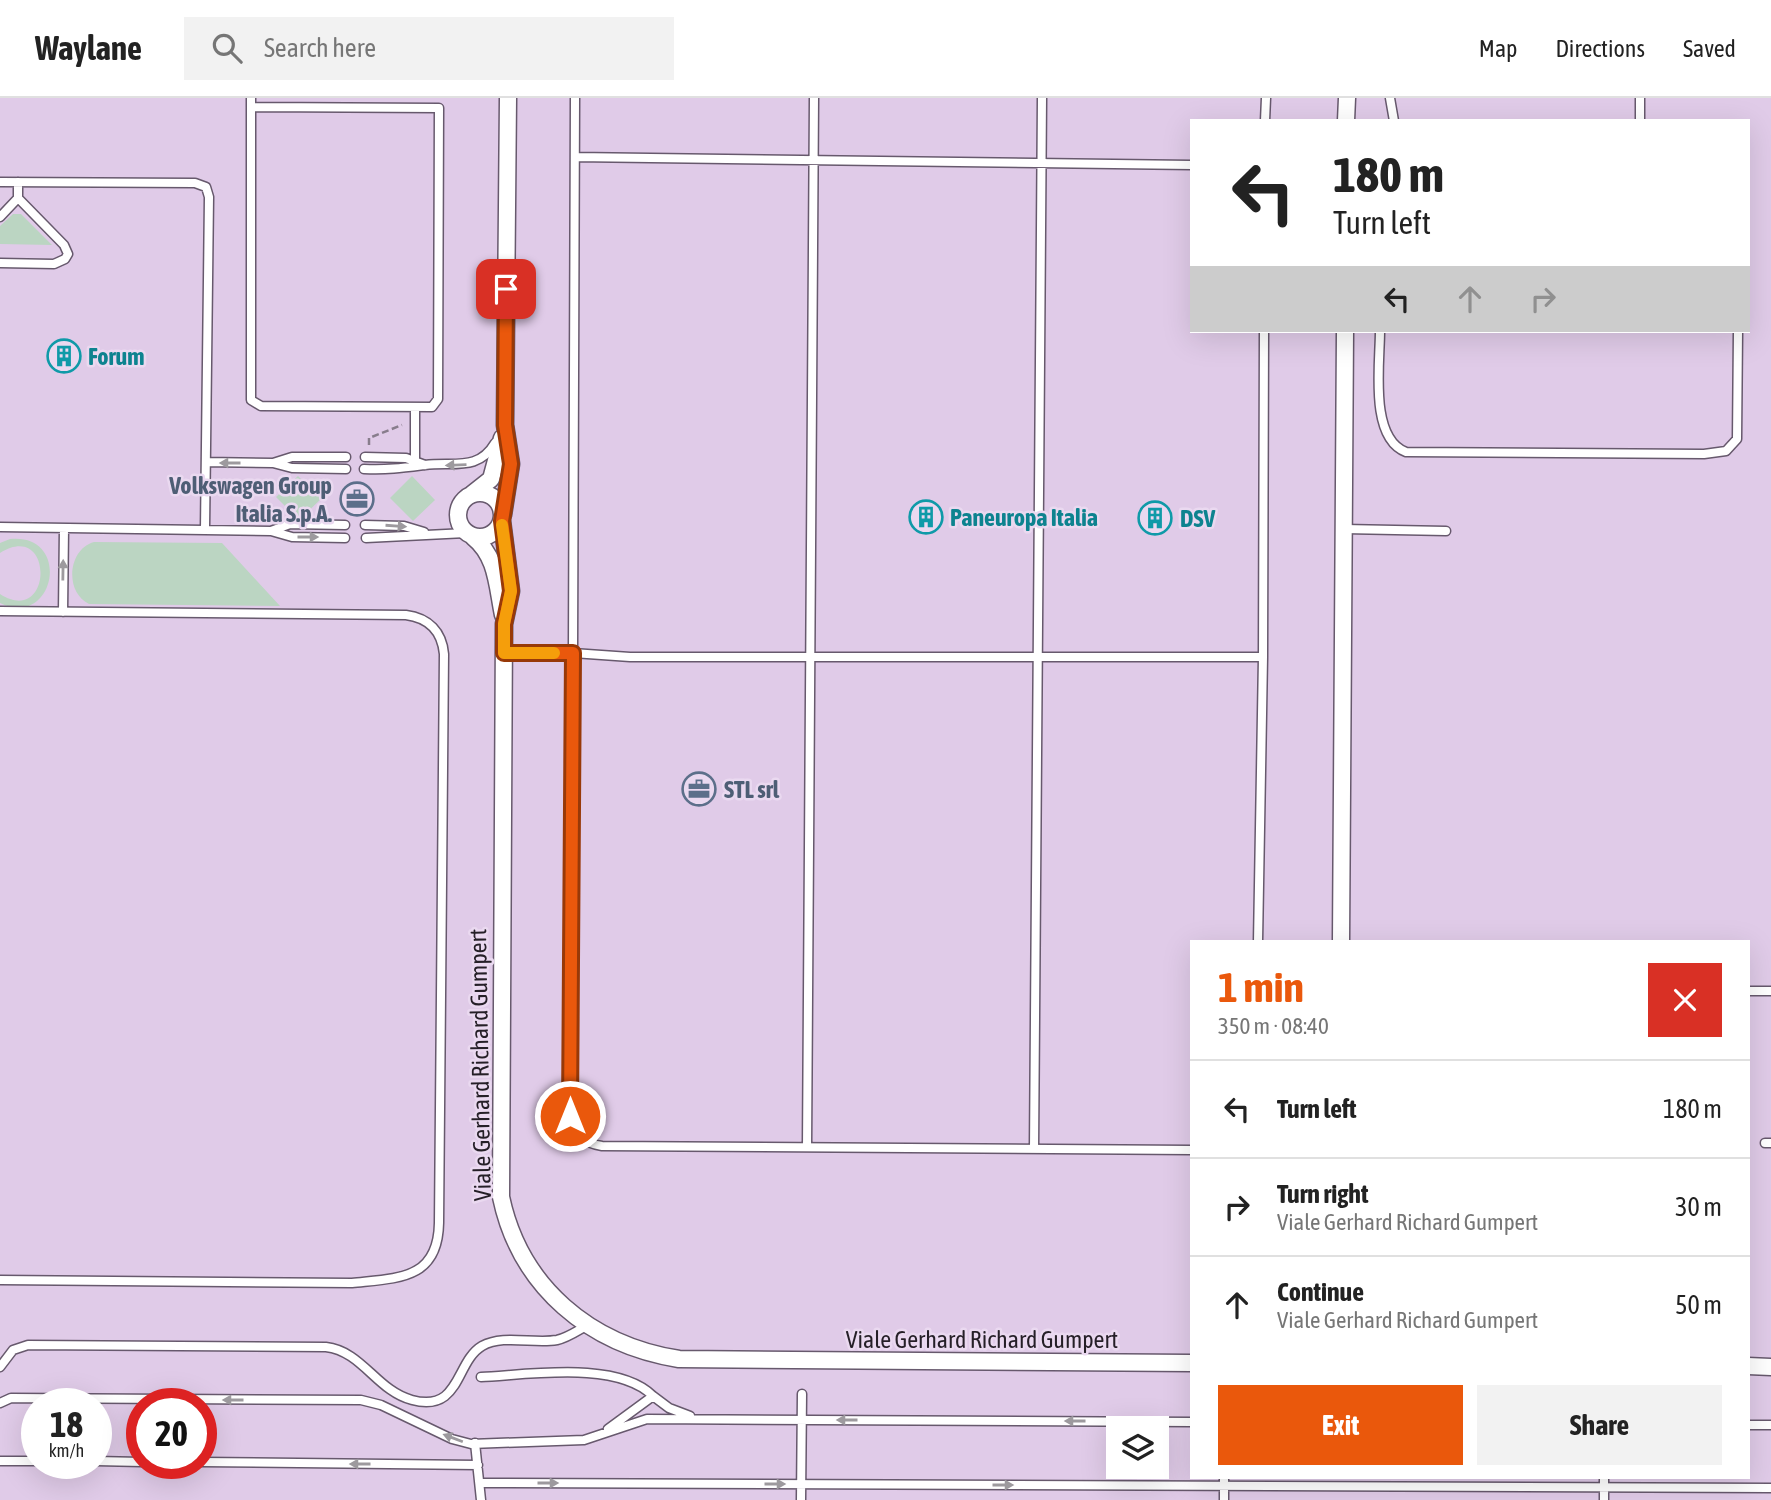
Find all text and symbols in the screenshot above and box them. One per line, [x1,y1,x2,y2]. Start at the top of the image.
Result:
search box [184,17,674,80]
text: Waylane [35,29,142,67]
icon: search [208,29,246,67]
text: Search here [264,33,376,63]
text: Map [1479,35,1517,62]
text: Directions [1555,35,1645,62]
text: Saved [1683,35,1736,62]
text: 180 m [1333,146,1444,202]
icon: left [1218,147,1309,238]
text: Turn left [1333,204,1431,241]
pin [476,259,536,319]
icon: arrive [487,270,525,308]
icon: left [1378,280,1416,318]
icon: ahead [1451,280,1489,318]
icon: right [1524,280,1562,318]
building icon: Forum [45,337,83,375]
place label: Forum [88,343,144,370]
one-way arrow [219,457,241,469]
one-way arrow [445,459,467,470]
place label: Volkswagen Group Italia S.p.A. [168,472,332,527]
office icon: Volkswagen Group Italia S.p.A. [338,480,376,518]
building icon: Paneuropa Italia [907,498,945,536]
building icon: DSV [1136,499,1174,537]
place label: Paneuropa Italia [950,504,1098,531]
place label: DSV [1180,505,1216,532]
one-way arrow [386,521,408,532]
one-way arrow [297,531,319,543]
one-way arrow [57,559,69,581]
office icon: STL srl [680,770,718,808]
place label: STL srl [724,776,780,803]
street label: Viale Gerhard Richard Gumpert [464,928,496,1201]
text: 1 min [1218,963,1304,1011]
button: close [1648,963,1722,1037]
text: 350 m · 08:40 [1218,1013,1329,1039]
position arrow [533,1079,607,1153]
icon: left [1218,1090,1256,1128]
text: Turn left [1277,1094,1357,1124]
text: 180 m [1663,1094,1722,1124]
text: Turn right [1277,1179,1368,1209]
icon: right [1218,1188,1256,1226]
text: 30 m [1675,1192,1722,1222]
text: Viale Gerhard Richard Gumpert [1277,1209,1538,1235]
text: Continue [1277,1277,1364,1307]
icon: ahead [1218,1286,1256,1324]
text: 50 m [1675,1290,1722,1320]
text: Viale Gerhard Richard Gumpert [1277,1307,1538,1333]
street label: Viale Gerhard Richard Gumpert [846,1326,1118,1353]
button: Exit [1218,1385,1463,1465]
button: Share [1477,1385,1722,1465]
speed limit sign: 20 [126,1388,217,1479]
one-way arrow [222,1394,244,1406]
text: 18 [50,1404,83,1444]
one-way arrow [836,1414,858,1426]
one-way arrow [1063,1415,1085,1427]
map controls [1106,1416,1169,1479]
button: layers [1106,1416,1169,1479]
one-way arrow [442,1433,463,1444]
text: km/h [49,1440,84,1461]
one-way arrow [349,1458,371,1470]
one-way arrow [537,1477,559,1489]
one-way arrow [765,1478,787,1490]
one-way arrow [992,1479,1014,1491]

